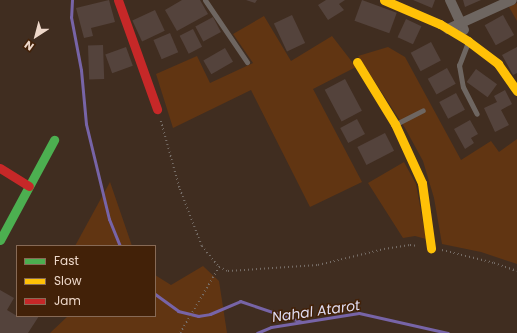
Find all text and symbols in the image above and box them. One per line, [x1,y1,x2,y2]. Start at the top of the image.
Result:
north arrow [16,16,56,56]
text: N [21,37,37,55]
legend [16,245,156,317]
text: Fast [54,252,79,269]
text: Slow [54,272,82,289]
text: Jam [54,292,81,309]
water label: Nahal Atarot [271,297,361,325]

